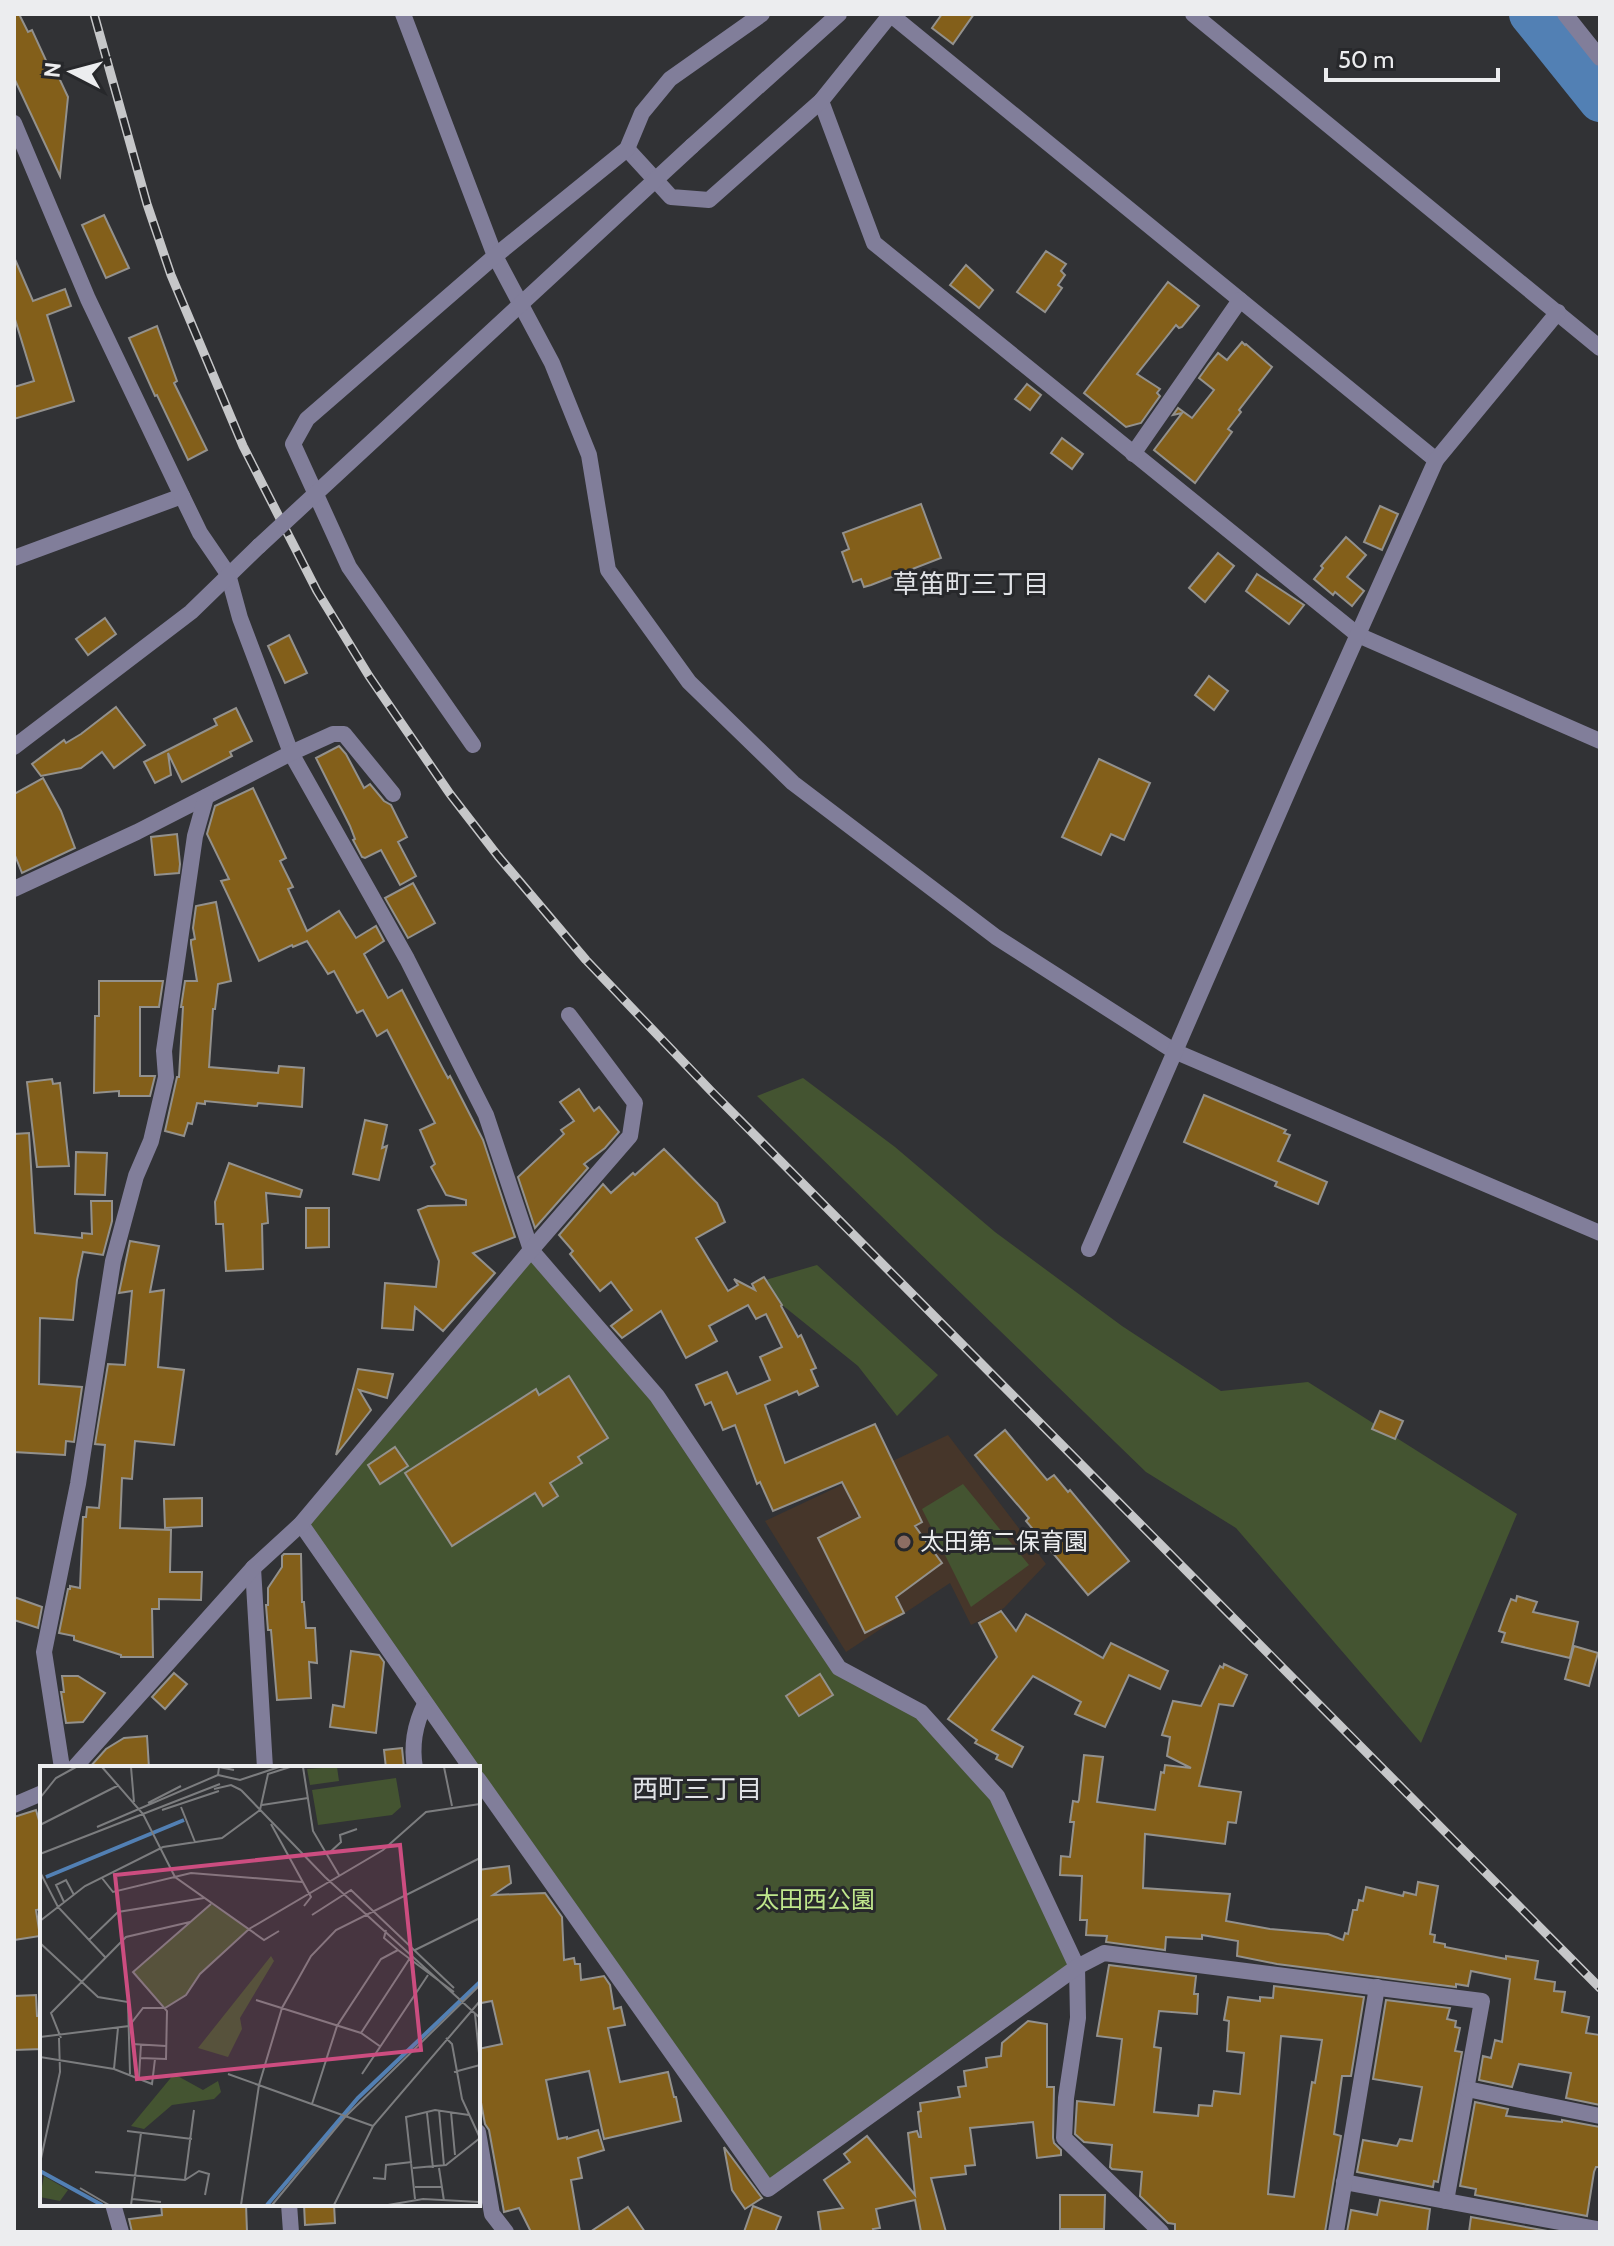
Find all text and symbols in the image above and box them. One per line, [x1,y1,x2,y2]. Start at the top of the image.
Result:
north arrow [32,32,112,112]
scale bar [1326,32,1498,82]
text: 50 m [1338,45,1394,74]
text: N [38,61,67,79]
district label: 草笛町三丁目 [893,568,1049,600]
place label: 太田第二保育園 [920,1527,1088,1556]
marker: 太田第二保育園 [895,1533,913,1551]
inset map [40,1766,480,2206]
district label: 西町三丁目 [632,1773,762,1805]
park label: 太田西公園 [755,1885,875,1914]

